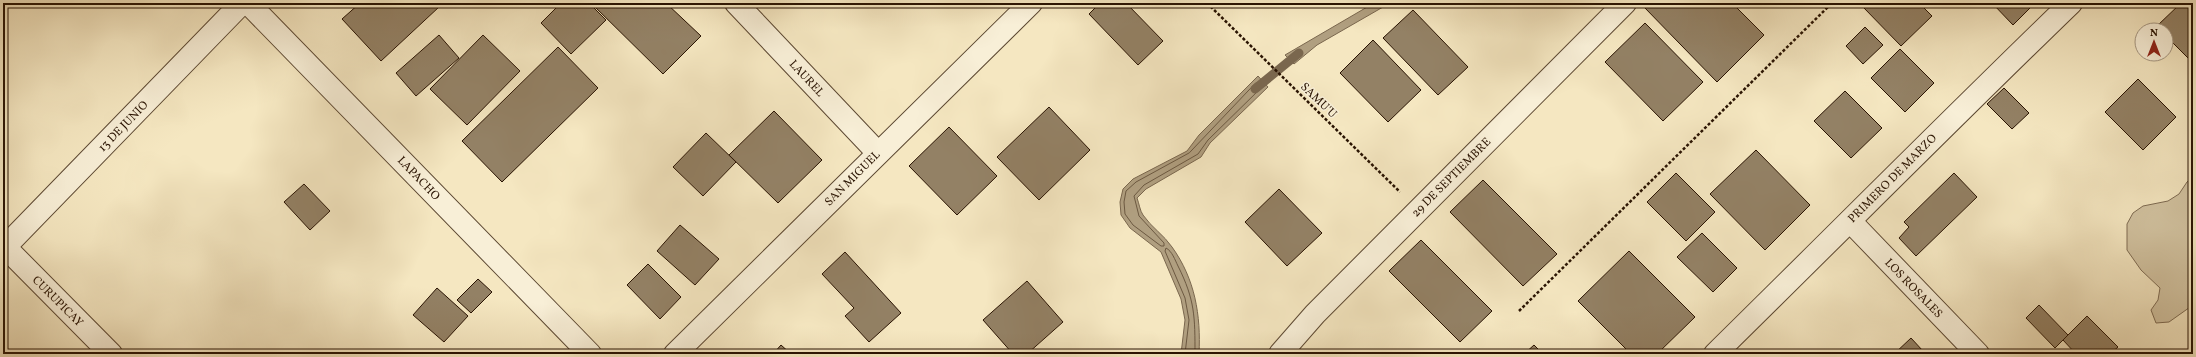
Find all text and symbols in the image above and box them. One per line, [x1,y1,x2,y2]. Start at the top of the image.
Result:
north arrow [2134,22,2174,62]
text: N [2150,26,2158,41]
street label: LAUREL [785,57,828,101]
street label: SAMU'U [1297,79,1340,122]
street label: 13 DE JUNIO [95,97,152,156]
street label: PRIMERO DE MARZO [1845,131,1941,227]
street label: 29 DE SEPTIEMBRE [1408,134,1495,221]
street label: SAN MIGUEL [821,147,884,210]
street label: LAPACHO [393,153,443,204]
street label: LOS ROSALES [1881,255,1946,322]
street label: CURUPICAY [28,273,87,331]

